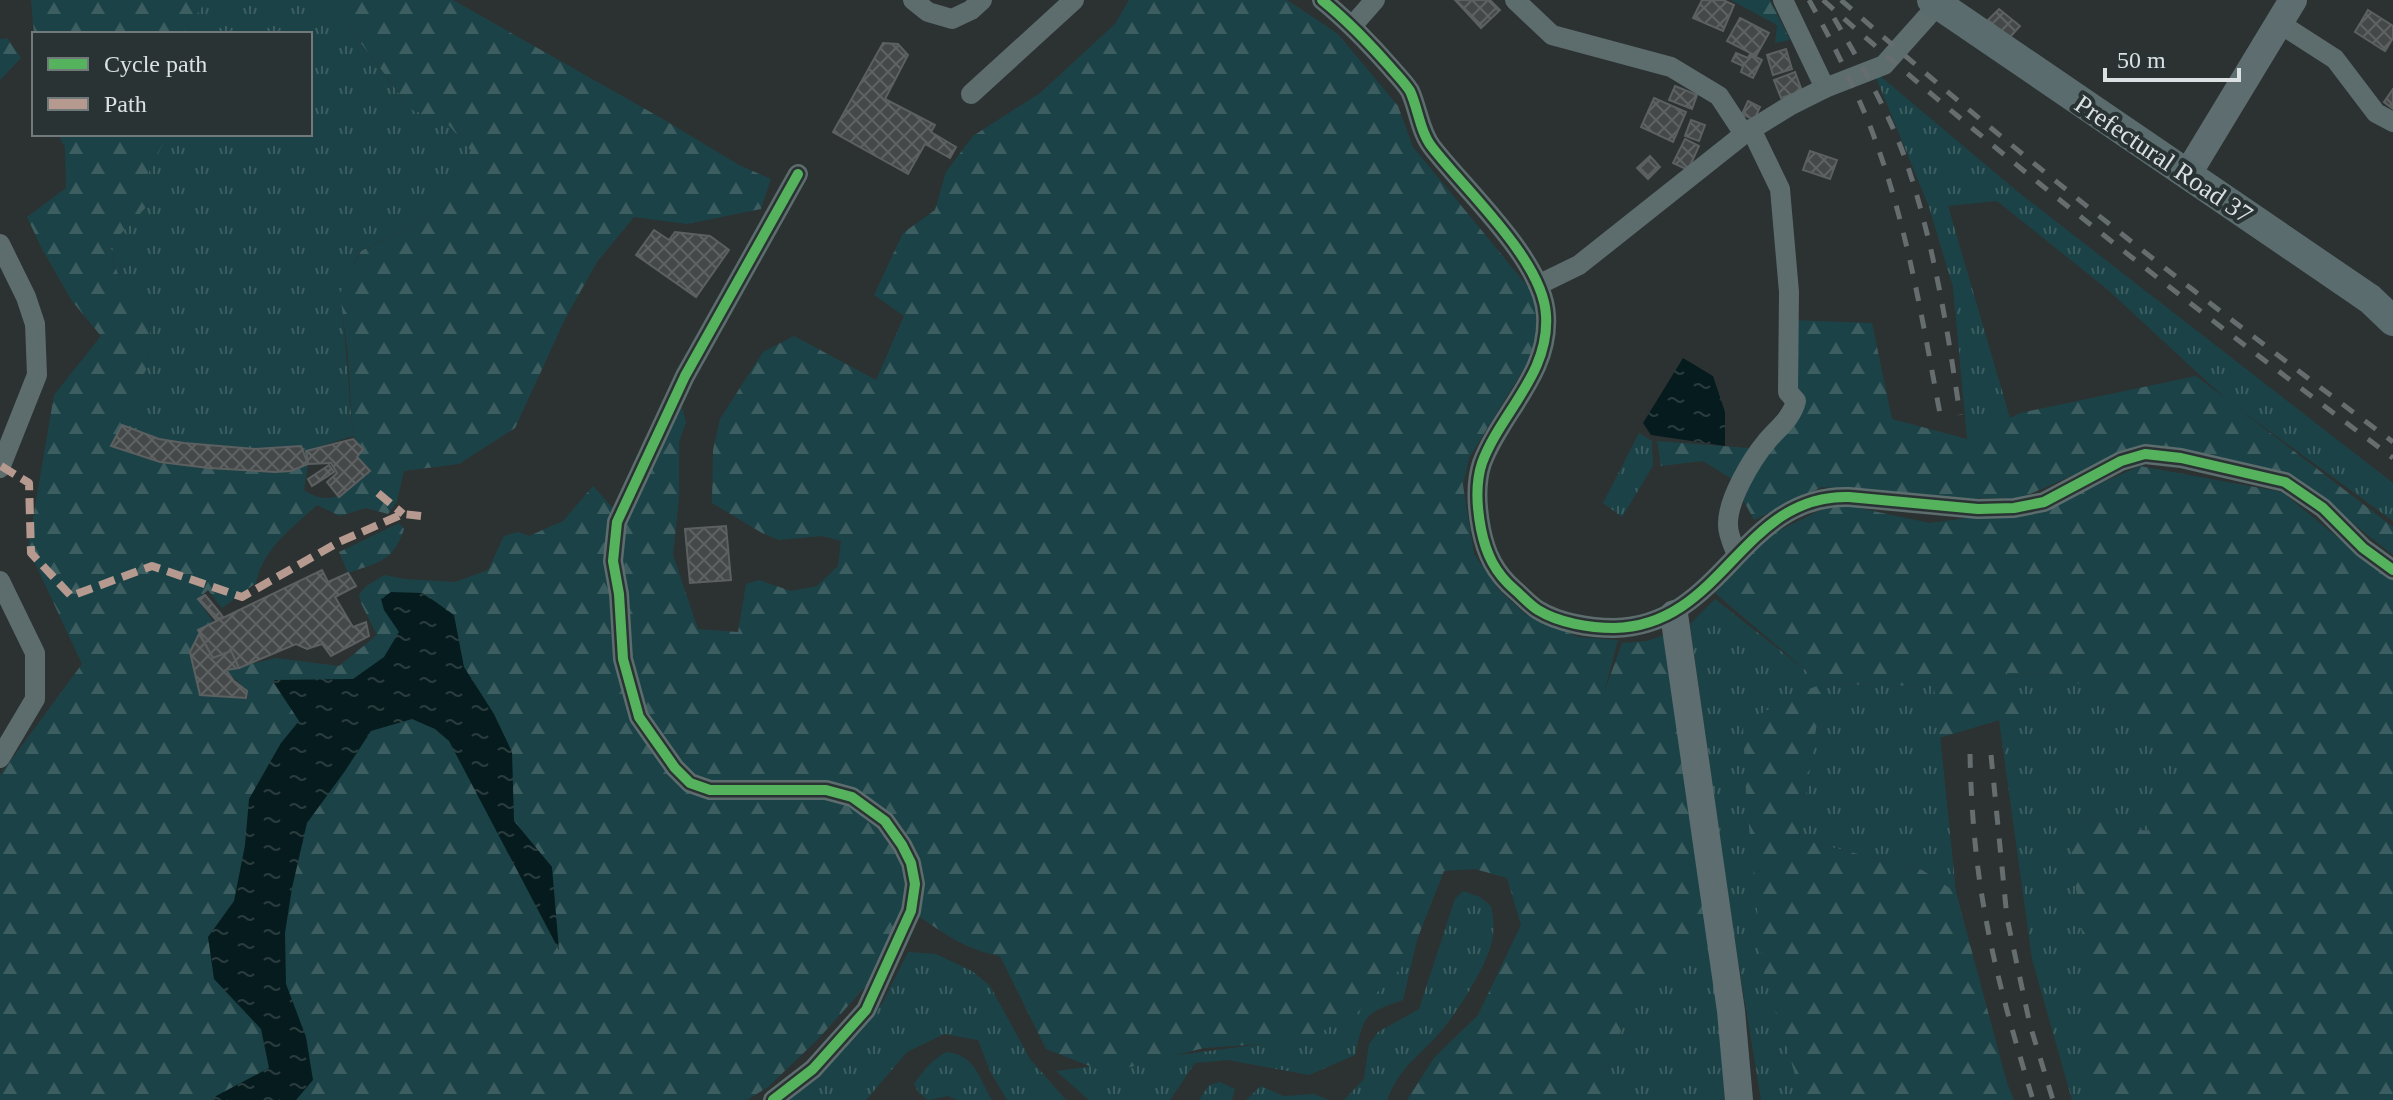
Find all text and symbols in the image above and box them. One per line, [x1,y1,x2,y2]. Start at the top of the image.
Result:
legend [32,32,312,136]
scale bar [2105,32,2239,82]
text: 50 m [2117,47,2166,73]
text: Cycle path [104,51,207,77]
street label: Prefectural Road 37 [2069,89,2258,230]
text: Path [104,91,147,117]

